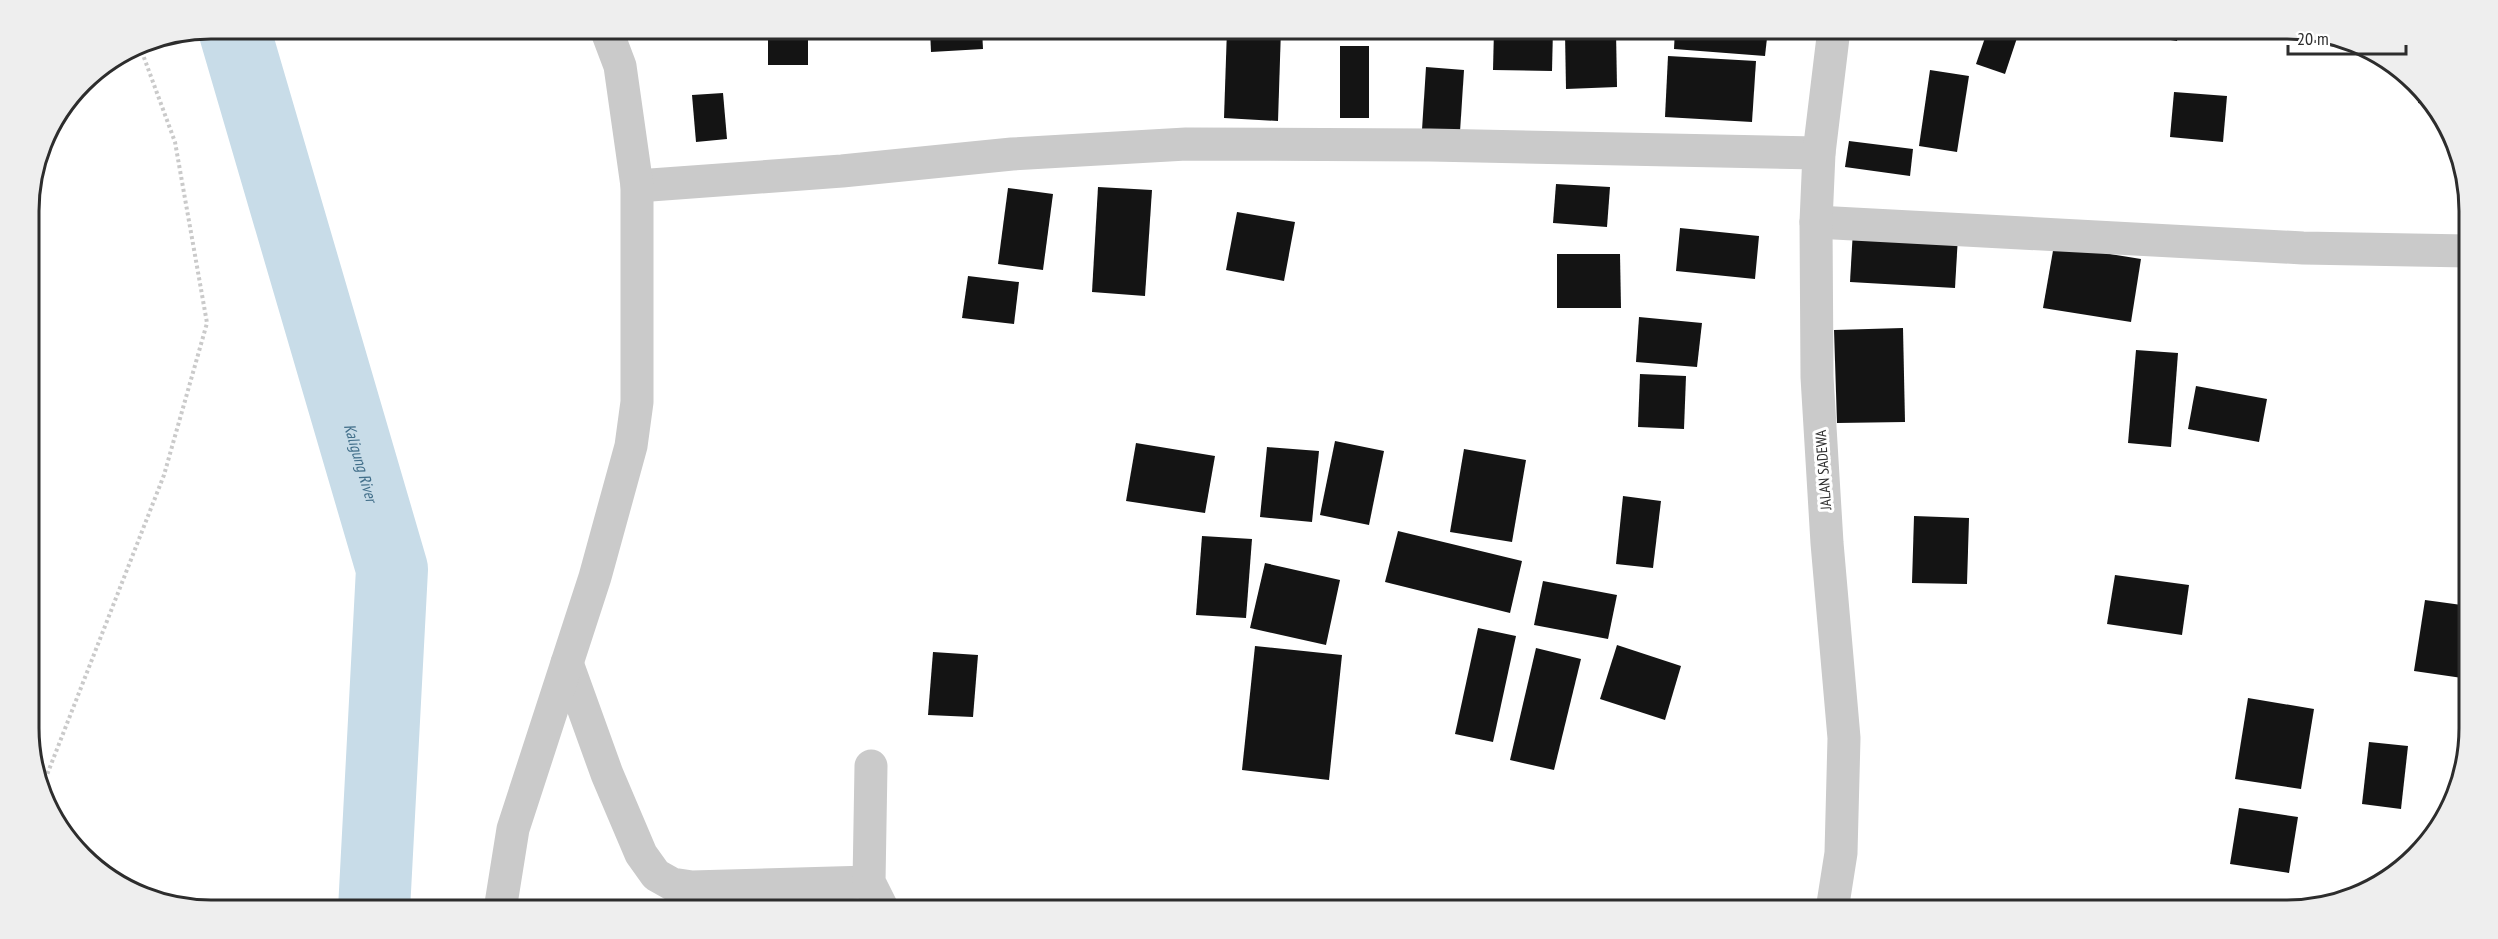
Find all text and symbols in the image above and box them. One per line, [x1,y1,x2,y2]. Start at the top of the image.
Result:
scale bar [2288,18,2406,56]
text: 20 m [2297,27,2329,50]
water label: Kaligung River [340,421,383,507]
street label: JALAN SADEWA [1811,429,1835,512]

